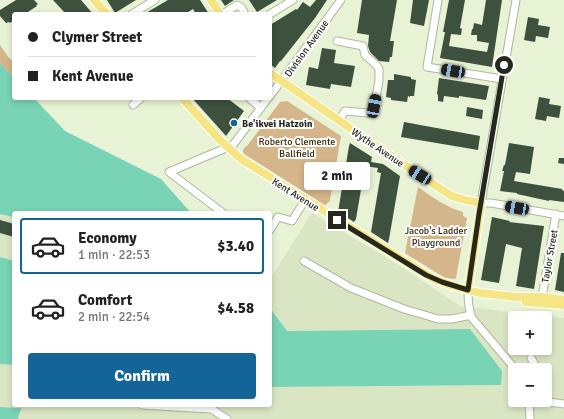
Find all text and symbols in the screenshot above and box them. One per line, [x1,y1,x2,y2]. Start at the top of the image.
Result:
street label: Division Avenue [282,18,331,79]
text: Clymer Street [52,28,142,46]
route start [495,56,513,74]
car [440,63,466,79]
text: Kent Avenue [52,67,133,85]
car [366,93,382,119]
marker: Be'ikvei Hatzoin [229,118,239,128]
place label: Be'ikvei Hatzoin [242,118,313,130]
street label: Wythe Avenue [349,126,406,170]
park label: Roberto Clemente Ballfield [259,136,335,160]
callout: 2 min [304,162,370,190]
car [407,164,433,186]
text: 2 min [321,168,353,184]
street label: Kent Avenue [270,176,321,214]
car [504,200,530,216]
route end [328,211,346,229]
park label: Jacob's Ladder Playground [405,225,468,249]
icon: car [30,228,66,264]
street label: Taylor Street [539,228,561,284]
text: Economy [78,229,137,247]
text: $3.40 [217,237,254,255]
text: 1 min · 22:53 [78,247,150,263]
icon: car [30,290,66,326]
text: Comfort [78,291,132,309]
text: $4.58 [217,299,254,317]
text: 2 min · 22:54 [78,309,150,325]
map controls [508,311,552,407]
button: + [508,311,552,355]
button: Confirm [28,353,256,399]
button: − [508,363,552,407]

